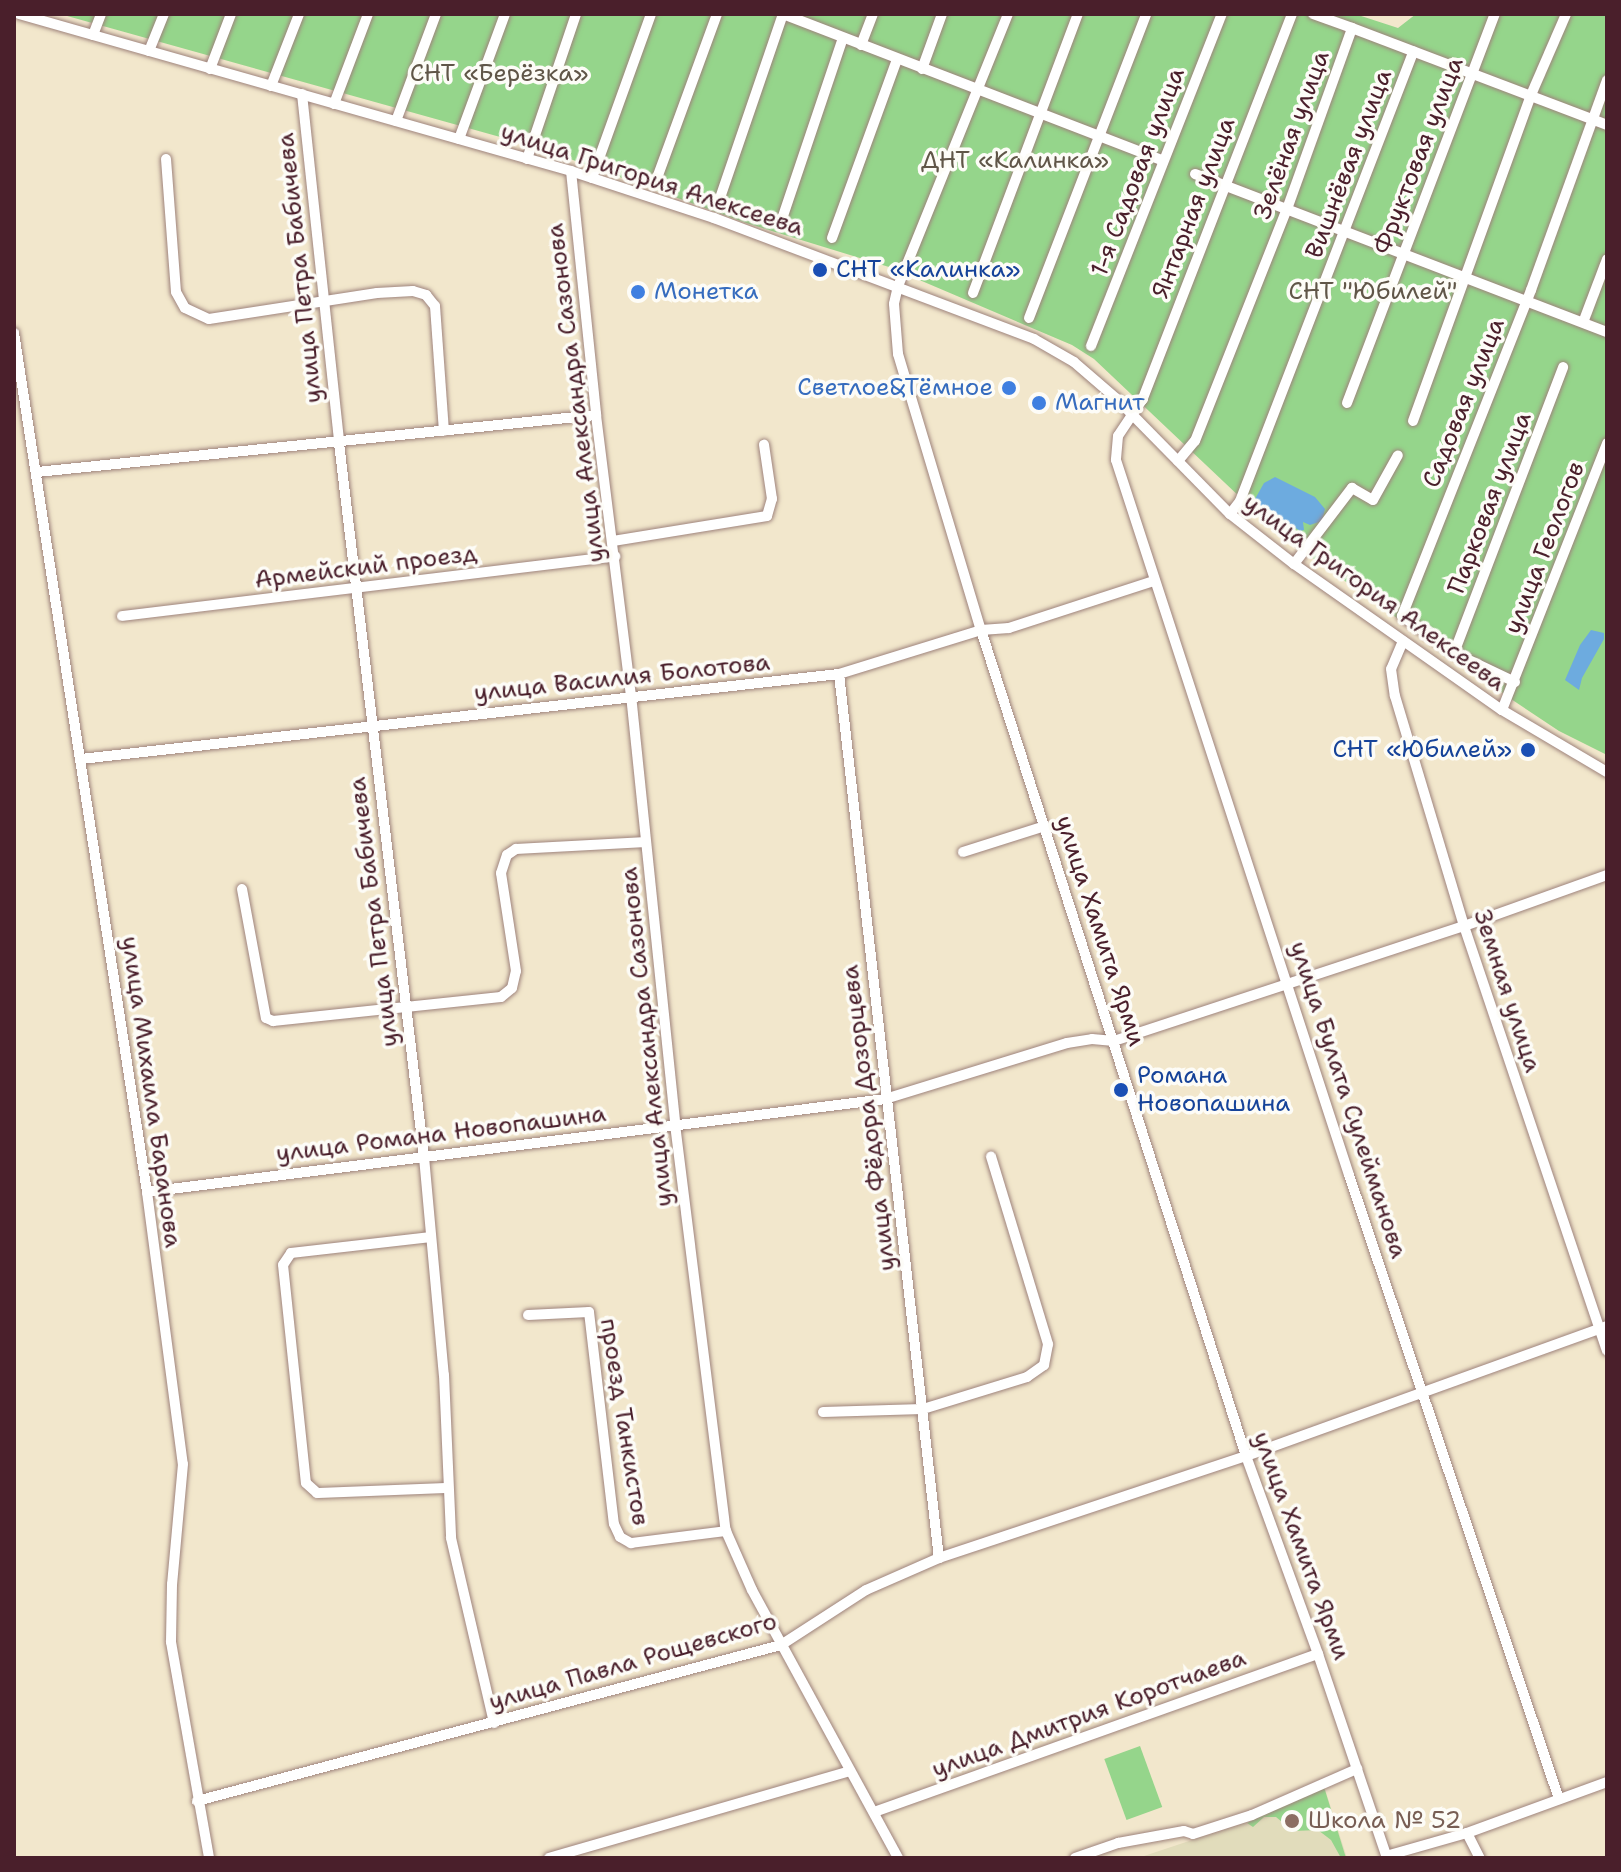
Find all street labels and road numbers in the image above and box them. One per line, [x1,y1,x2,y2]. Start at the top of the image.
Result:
street label: Зелёная улица [1248,47,1336,223]
street label: Фруктовая улица [1368,53,1470,259]
street label: 1-я Садовая улица [1085,64,1191,280]
street label: Вишнёвая улица [1300,66,1398,262]
street label: Янтарная улица [1146,114,1242,302]
street label: улица Григория Алексеева [497,117,807,243]
street label: улица Петра Бабичева [271,131,329,405]
street label: улица Александра Сазонова [541,222,611,564]
street label: Садовая улица [1417,314,1511,492]
street label: Парковая улица [1442,408,1538,598]
street label: улица Геологов [1499,458,1591,638]
street label: улица Григория Алексеева [1237,488,1511,698]
street label: Армейский проезд [253,539,479,595]
street label: улица Василия Болотова [473,648,771,708]
street label: улица Петра Бабичева [343,775,405,1049]
street label: улица Хамита Ярми [1049,812,1151,1050]
street label: улица Александра Сазонова [615,866,679,1208]
street label: Земная улица [1467,906,1547,1076]
street label: улица Михаила Баранова [115,934,187,1250]
street label: улица Булата Сулейманова [1283,938,1413,1262]
street label: улица Фёдора Дозорцева [836,963,902,1273]
street label: улица Романа Новопашина [274,1099,608,1169]
street label: проезд Танкистов [593,1316,655,1528]
street label: улица Хамита Ярми [1246,1428,1356,1664]
street label: улица Павла Рощевского [486,1607,780,1717]
street label: улица Дмитрия Коротчаева [928,1644,1250,1784]

